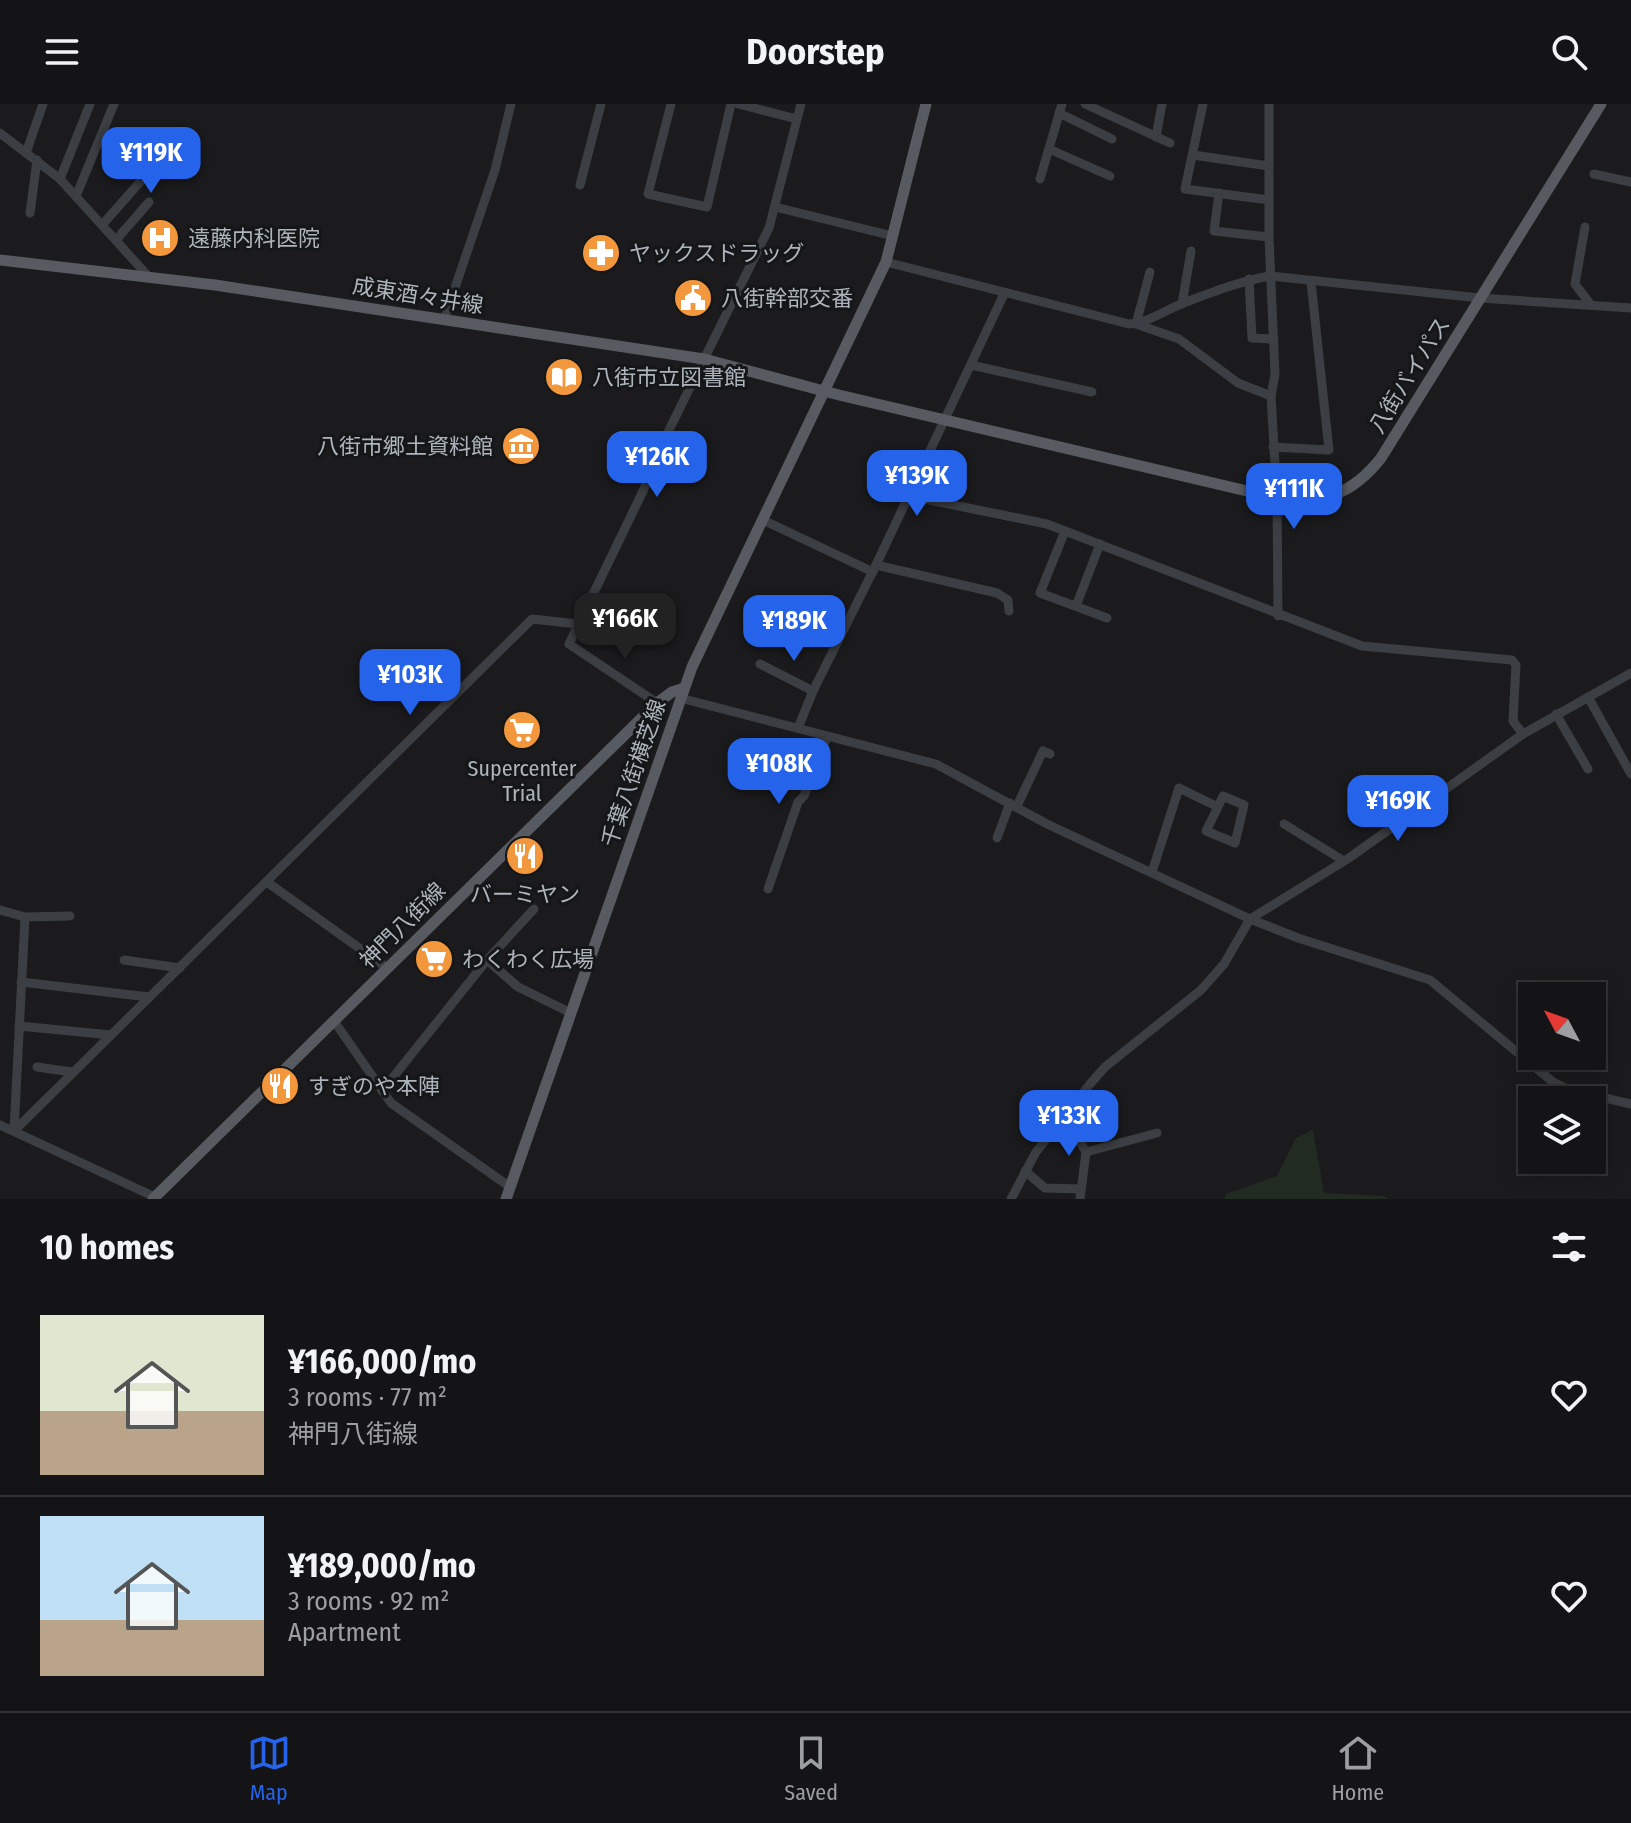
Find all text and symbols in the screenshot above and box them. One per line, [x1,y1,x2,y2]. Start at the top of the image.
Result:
icon: menu [40,30,84,74]
text: Doorstep [746,30,885,74]
icon: search [1547,30,1591,74]
pin: ¥119K [95,127,207,195]
text: ¥119K [120,137,182,168]
hospital icon: 遠藤内科医院 [139,217,181,259]
place label: 遠藤内科医院 [188,225,320,252]
pharmacy icon: ヤックスドラッグ [580,232,622,274]
place label: ヤックスドラッグ [629,240,804,267]
street label: 成東酒々井線 [351,272,485,319]
public building icon: 八街幹部交番 [672,277,714,319]
place label: 八街幹部交番 [721,285,853,312]
street label: 八街バイパス [1363,312,1456,438]
library icon: 八街市立図書館 [543,356,585,398]
place label: 八街市立図書館 [592,364,746,391]
museum icon: 八街市郷土資料館 [500,425,542,467]
pin: ¥126K [601,431,713,499]
place label: 八街市郷土資料館 [317,433,493,460]
text: ¥126K [625,441,689,472]
pin: ¥139K [861,450,973,518]
text: ¥139K [885,460,949,491]
pin: ¥111K [1238,463,1350,531]
text: ¥111K [1264,473,1324,504]
pin: ¥166K [569,593,681,661]
pin: ¥189K [738,595,850,663]
text: ¥166K [592,603,658,634]
text: ¥189K [761,605,827,636]
pin: ¥103K [354,649,466,717]
text: ¥103K [377,659,443,690]
street label: 千葉八街横芝線 [596,696,671,850]
supermarket icon: Supercenter Trial [501,709,543,751]
pin: ¥108K [723,738,835,806]
text: ¥108K [746,748,812,779]
place label: Supercenter Trial [468,755,577,807]
pin: ¥169K [1342,775,1454,843]
text: ¥169K [1365,785,1431,816]
restaurant icon: バーミヤン [504,835,546,877]
street label: 神門八街線 [354,877,451,974]
place label: バーミヤン [470,881,580,908]
supermarket icon: わくわく広場 [413,938,455,980]
place label: わくわく広場 [462,946,594,973]
north arrow [1518,982,1606,1070]
map controls [1518,982,1606,1174]
restaurant icon: すぎのや本陣 [259,1065,301,1107]
place label: すぎのや本陣 [308,1073,440,1100]
button: layers [1518,1086,1606,1174]
pin: ¥133K [1013,1090,1125,1158]
text: ¥133K [1037,1100,1101,1131]
icon: filters [1547,1225,1591,1269]
text: 10 homes [40,1227,174,1268]
text: ¥166,000/mo [288,1341,476,1382]
icon: home [104,1347,200,1443]
icon: heart [1547,1373,1591,1417]
text: 3 rooms · 77 m² [288,1382,447,1413]
text: 神門八街線 [288,1419,418,1450]
text: ¥189,000/mo [288,1545,476,1586]
icon: home [104,1548,200,1644]
icon: heart [1547,1574,1591,1618]
text: 3 rooms · 92 m² [288,1586,449,1617]
text: Apartment [288,1617,401,1648]
tab: Map [247,1731,291,1806]
tab: Saved [784,1731,838,1806]
tab: Home [1332,1731,1384,1806]

